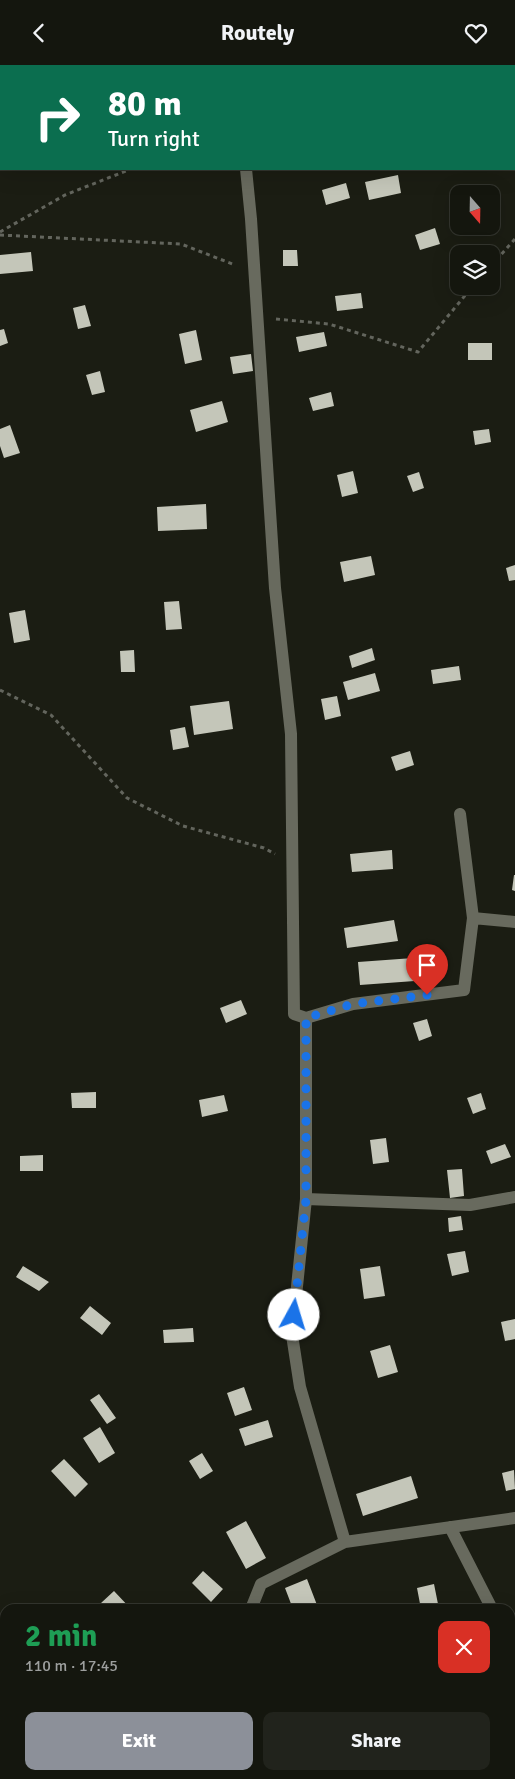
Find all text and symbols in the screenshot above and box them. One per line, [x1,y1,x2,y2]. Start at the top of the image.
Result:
icon: back [25,19,53,47]
text: Routely [221,19,294,46]
icon: heart [462,19,490,47]
text: 80 m [108,82,182,125]
icon: right [25,85,90,150]
text: Turn right [108,125,200,152]
north arrow [450,185,500,235]
map controls [450,185,500,295]
button: layers [450,245,500,295]
pin [406,944,448,995]
icon: arrive [413,951,441,979]
position arrow [267,1288,319,1340]
text: 2 min [25,1618,97,1655]
button: close [438,1621,490,1673]
text: 110 m · 17:45 [25,1656,118,1676]
button: Exit [25,1712,253,1770]
button: Share [263,1712,490,1770]

